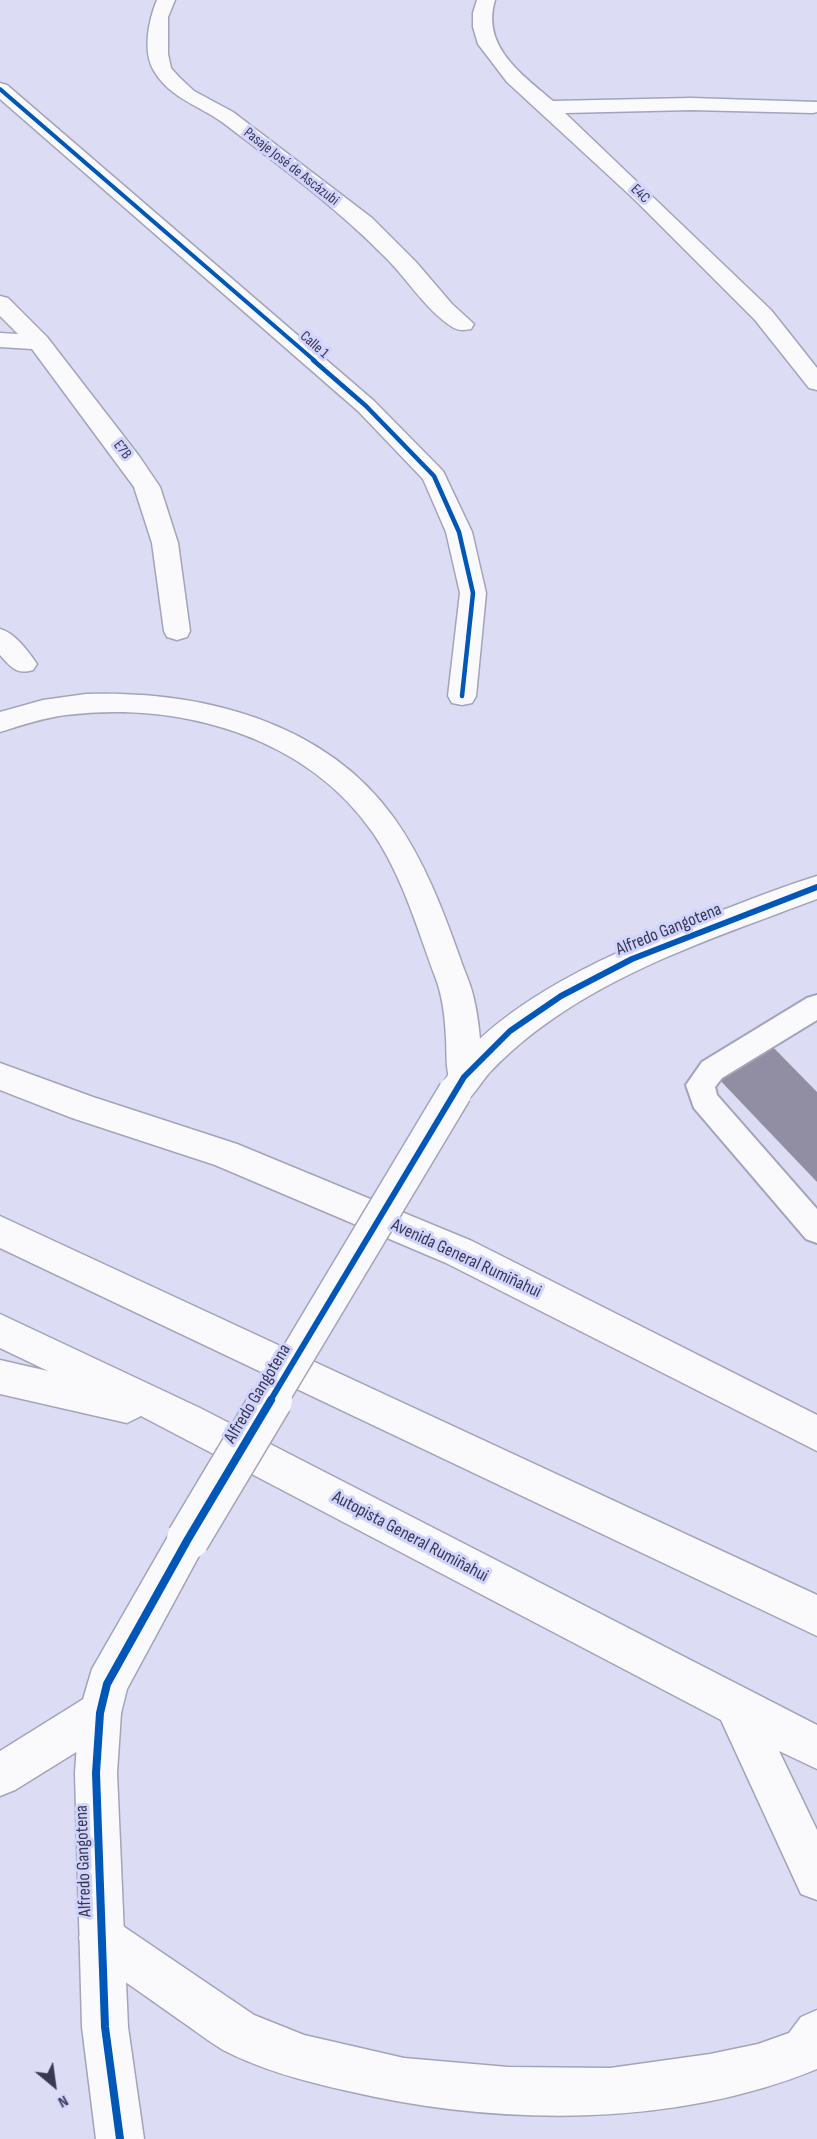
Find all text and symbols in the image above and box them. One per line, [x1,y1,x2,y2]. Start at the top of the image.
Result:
street label: Pasaje José de Ascázubi [240,124,342,210]
street label: E4C [627,181,653,207]
street label: Calle 1 [296,328,332,362]
street label: E7B [109,437,135,463]
street label: Alfredo Gangotena [613,899,725,961]
street label: Avenida General Rumiñahui [388,1215,544,1303]
street label: Alfredo Gangotena [220,1341,296,1447]
street label: Autopista General Rumiñahui [328,1487,492,1587]
street label: Alfredo Gangotena [71,1805,97,1917]
north arrow [24,2055,84,2115]
text: N [55,2091,71,2112]

